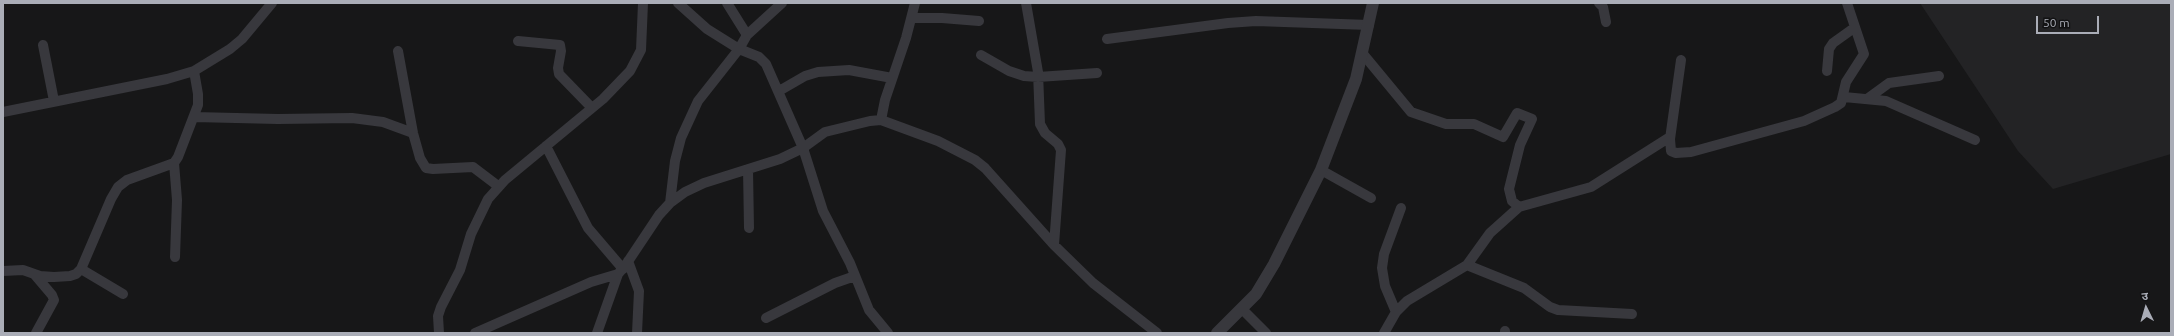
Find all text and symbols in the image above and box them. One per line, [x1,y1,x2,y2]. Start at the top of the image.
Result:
scale bar [2038,8,2101,34]
text: 50 m [2043,16,2070,29]
north arrow [2126,288,2166,328]
text: उ [2141,290,2149,302]

